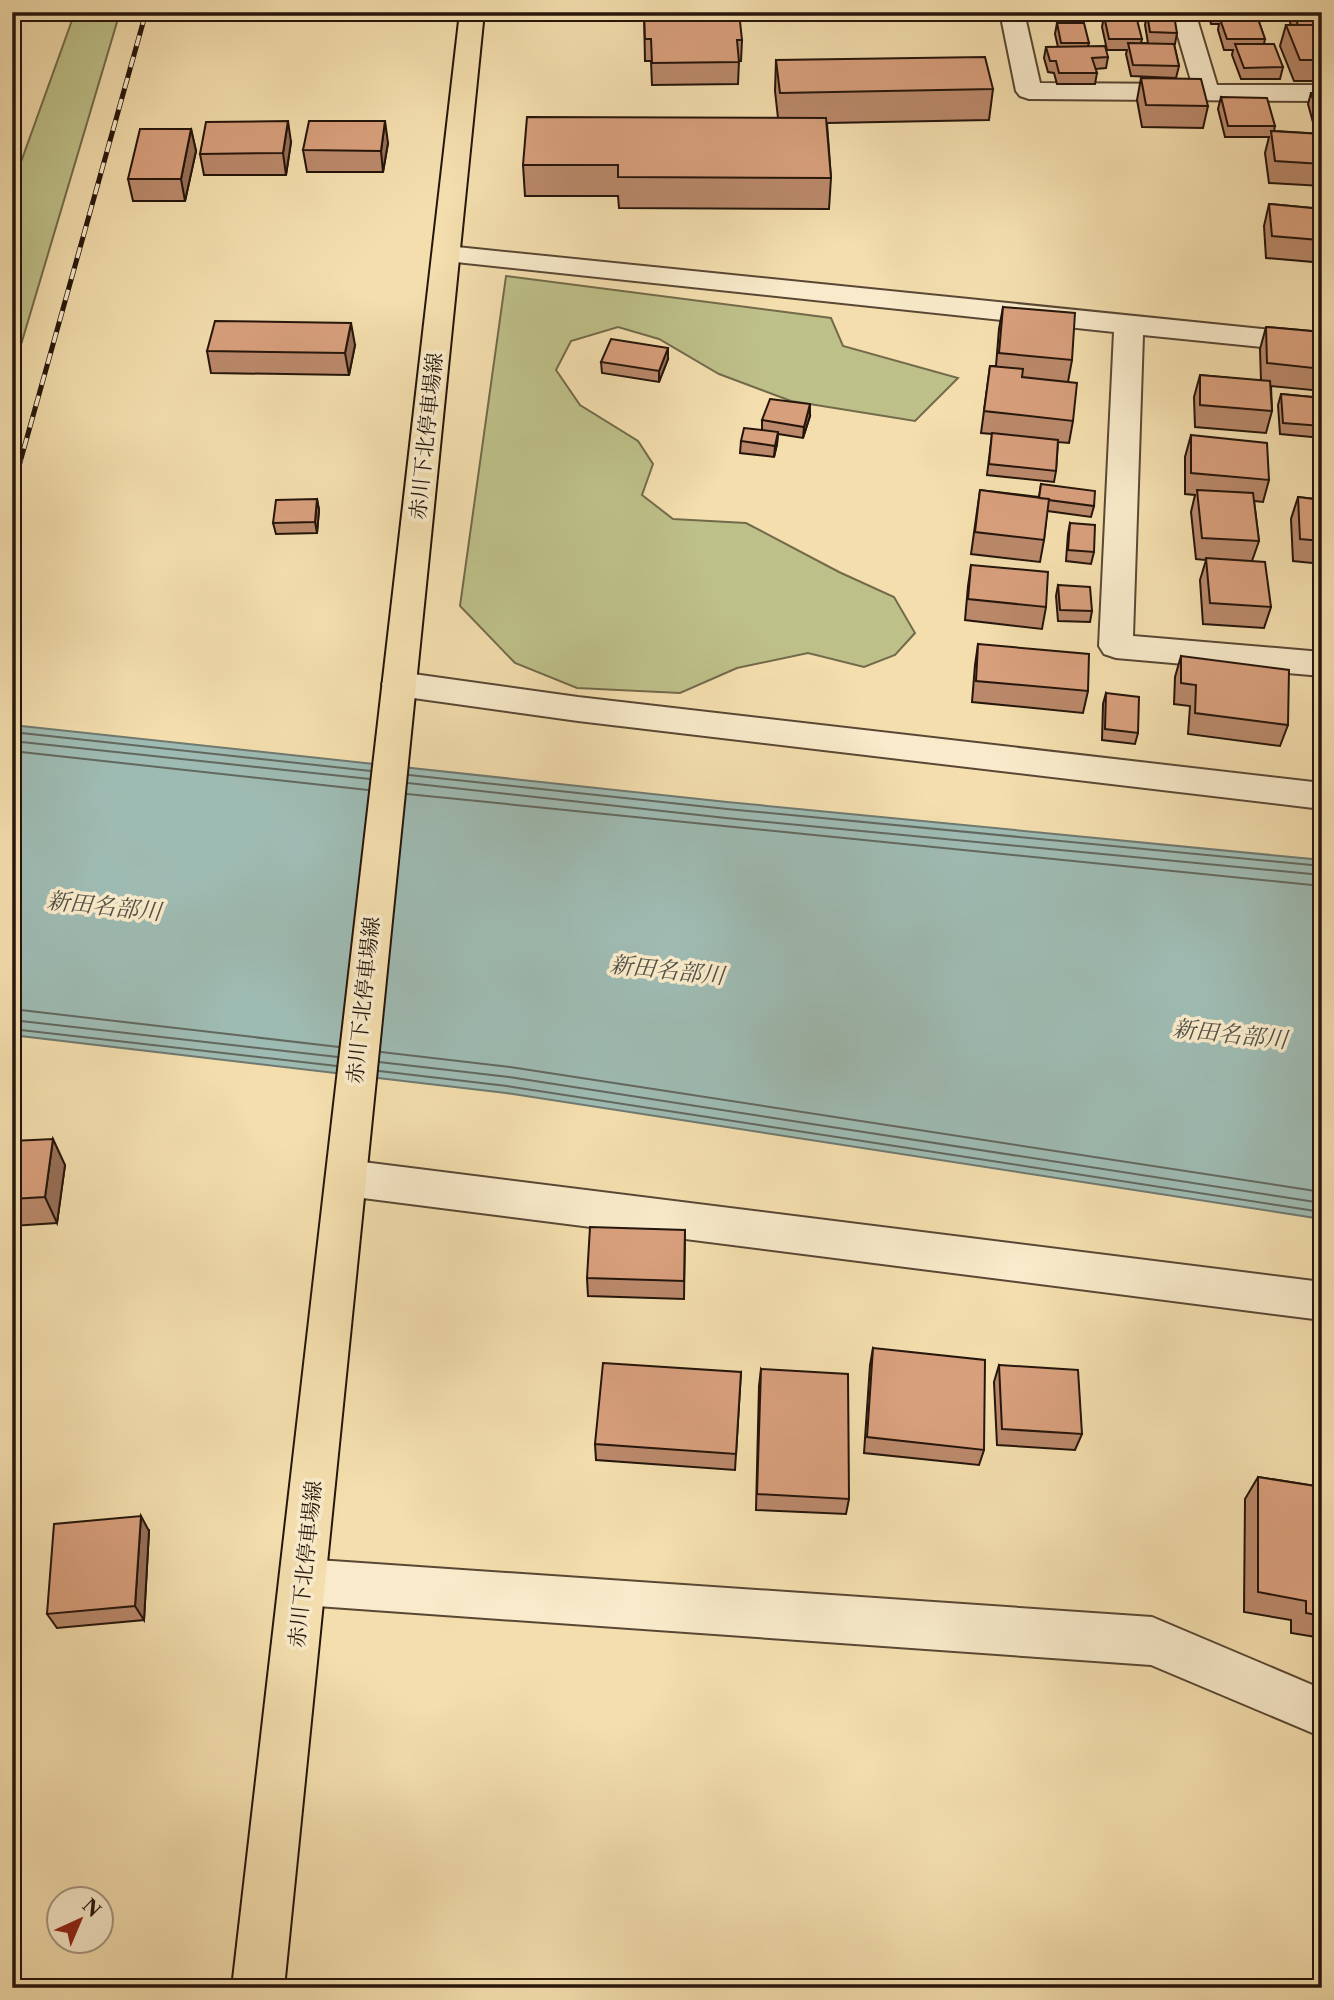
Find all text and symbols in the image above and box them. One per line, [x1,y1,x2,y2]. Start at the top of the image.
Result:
street label: 赤川下北停車場線 [405,351,447,521]
water label: 新田名部川 [45,886,166,926]
street label: 赤川下北停車場線 [342,915,384,1085]
water label: 新田名部川 [608,950,729,990]
water label: 新田名部川 [1171,1014,1292,1054]
street label: 赤川下北停車場線 [284,1479,326,1649]
north arrow [46,1884,116,1954]
text: N [78,1894,105,1922]

